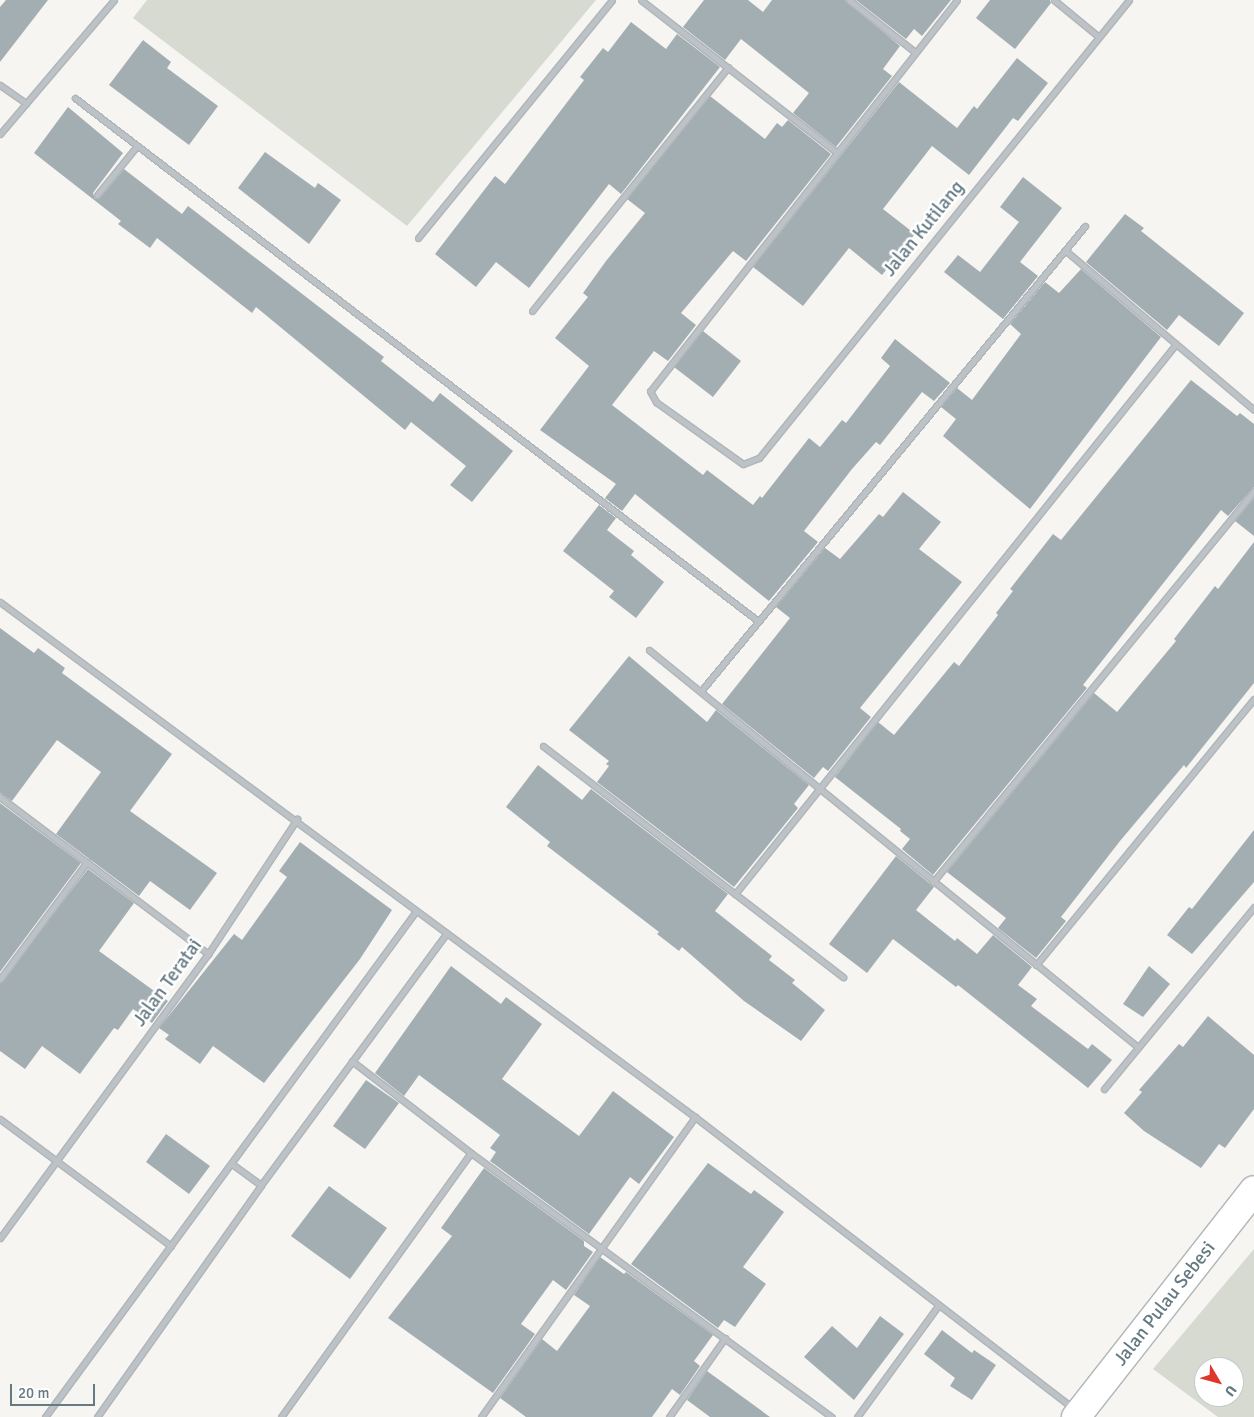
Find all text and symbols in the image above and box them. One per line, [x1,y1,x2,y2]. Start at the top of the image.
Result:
street label: Jalan Kutilang [879,177,969,281]
street label: Jalan Teratai [129,935,207,1031]
street label: Jalan Pulau Sebesi [1109,1237,1221,1371]
north arrow [1194,1357,1244,1407]
scale bar [12,1374,98,1406]
text: U [1221,1382,1240,1400]
text: 20 m [18,1384,49,1402]

